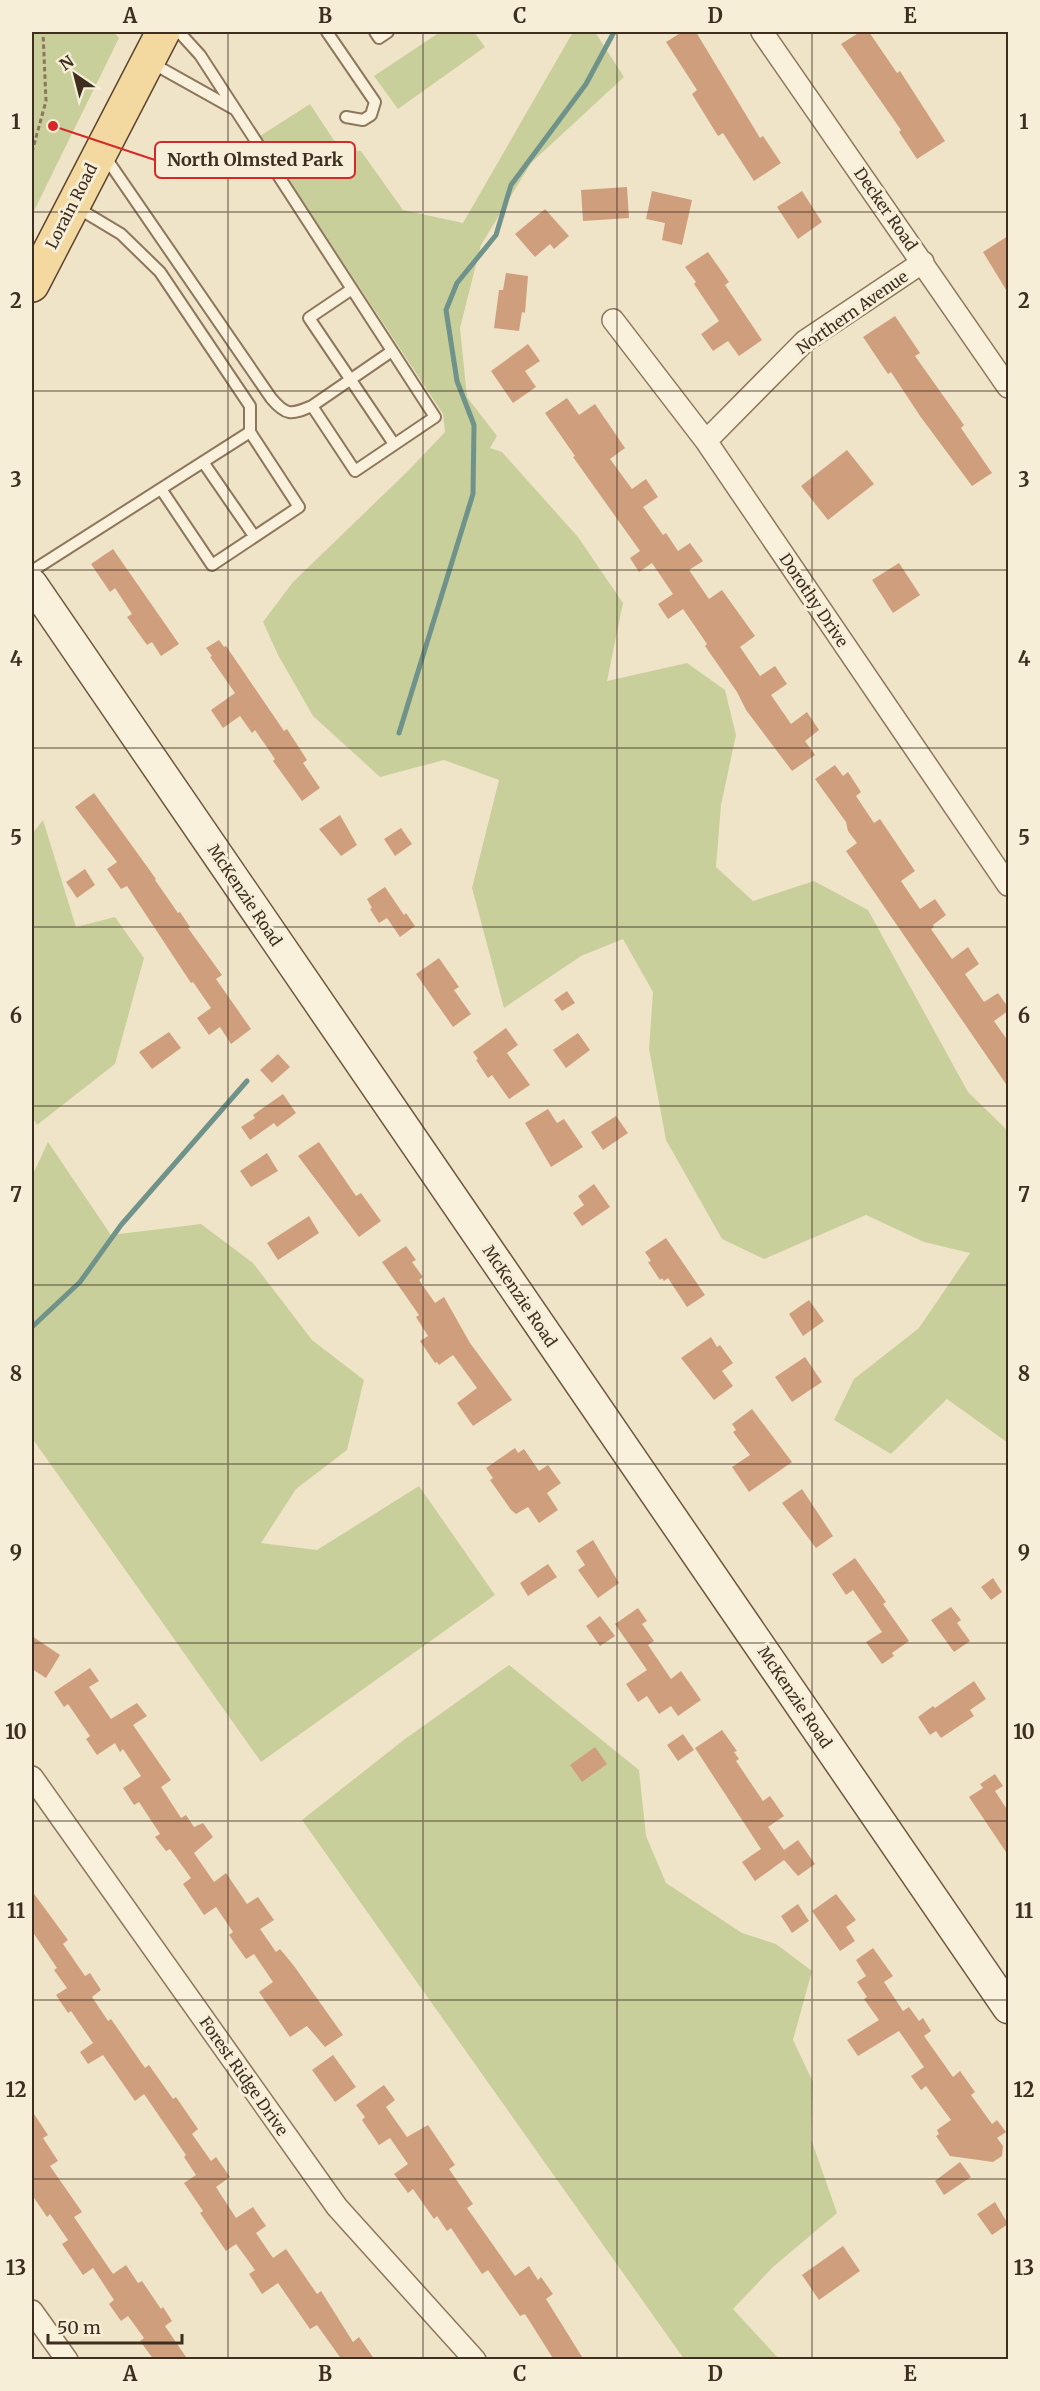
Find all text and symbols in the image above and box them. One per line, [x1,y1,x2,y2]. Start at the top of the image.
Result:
text: A [122,3,138,28]
text: B [318,3,332,28]
text: C [513,3,527,28]
text: D [707,3,723,28]
text: E [903,3,917,28]
north arrow [45,45,105,105]
text: N [55,51,78,75]
text: 1 [11,109,21,134]
text: 1 [1019,109,1029,134]
callout: North Olmsted Park [155,142,355,178]
text: North Olmsted Park [167,148,343,171]
street label: Lorain Road [41,160,101,252]
street label: Decker Road [850,164,922,255]
street label: Northern Avenue [792,266,912,358]
text: 2 [10,288,22,313]
text: 2 [1018,288,1030,313]
text: 3 [10,467,22,492]
text: 3 [1018,467,1030,492]
street label: Dorothy Drive [775,549,853,651]
text: 4 [10,646,23,671]
text: 4 [1018,646,1031,671]
text: 5 [10,825,22,850]
text: 5 [1018,825,1030,850]
street label: McKenzie Road [204,840,287,950]
text: 6 [10,1003,22,1028]
text: 6 [1018,1003,1030,1028]
text: 7 [10,1182,22,1207]
text: 7 [1018,1182,1030,1207]
street label: McKenzie Road [479,1241,562,1351]
text: 8 [10,1361,22,1386]
text: 8 [1018,1361,1030,1386]
text: 9 [10,1540,22,1565]
text: 9 [1018,1540,1030,1565]
street label: McKenzie Road [754,1642,837,1752]
text: 10 [5,1719,27,1744]
text: 10 [1013,1719,1035,1744]
text: 11 [7,1898,25,1923]
text: 11 [1015,1898,1033,1923]
street label: Forest Ridge Drive [195,2013,293,2139]
text: 12 [6,2077,27,2102]
text: 12 [1014,2077,1035,2102]
text: 13 [6,2255,26,2280]
text: 13 [1014,2255,1034,2280]
scale bar [48,2307,182,2345]
text: 50 m [57,2316,101,2339]
text: A [122,2361,138,2386]
text: B [318,2361,332,2386]
text: C [513,2361,527,2386]
text: D [707,2361,723,2386]
text: E [903,2361,917,2386]

